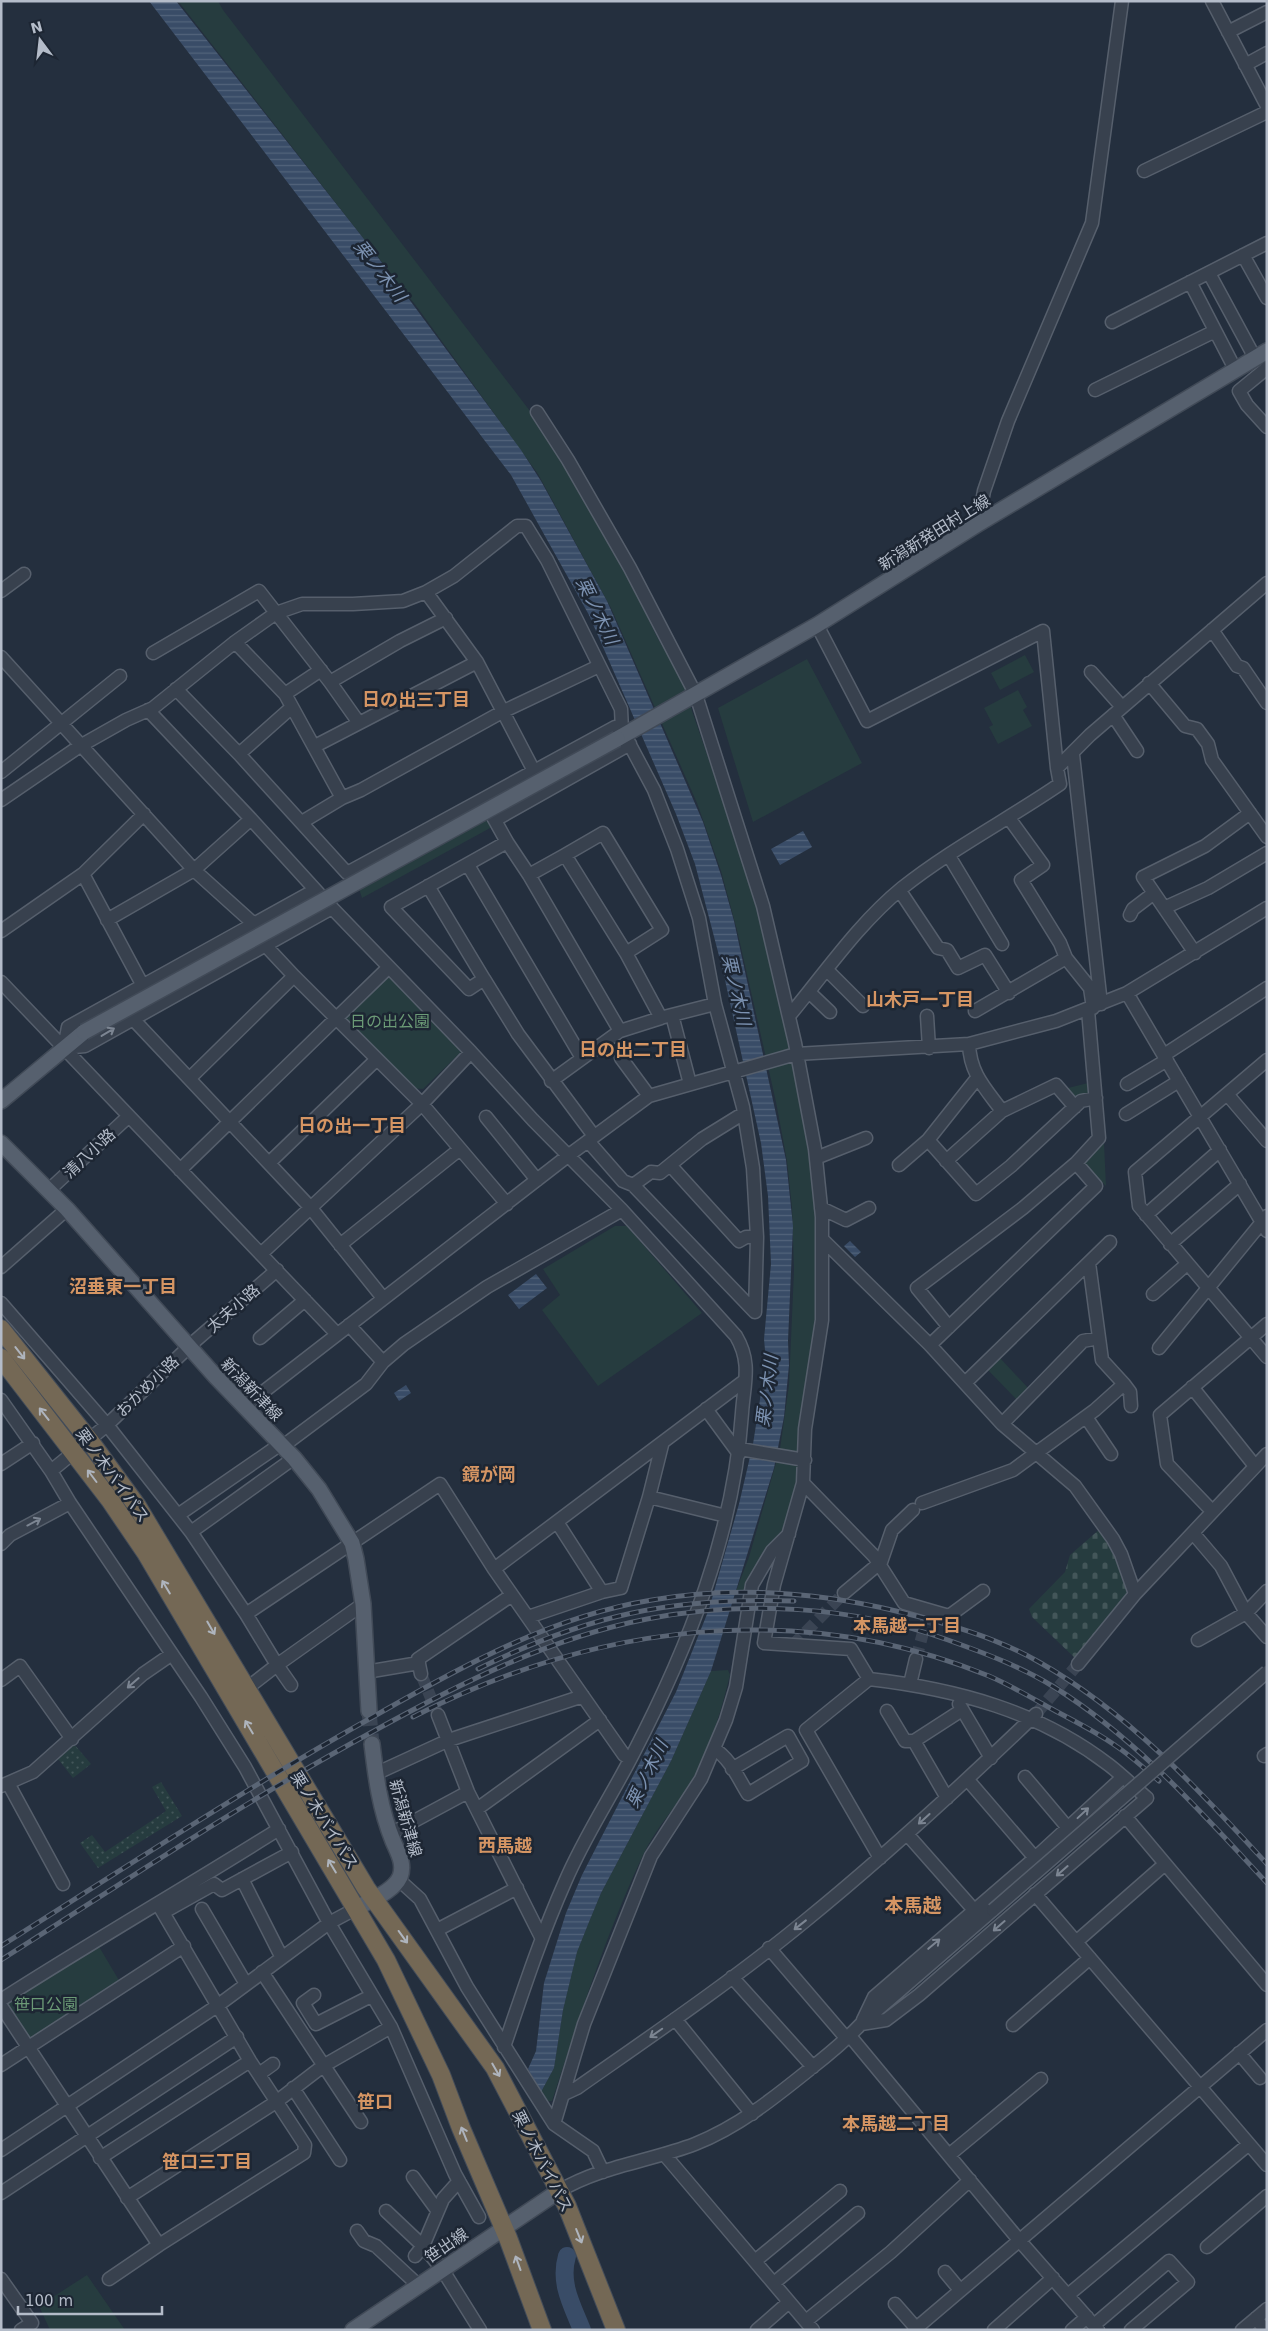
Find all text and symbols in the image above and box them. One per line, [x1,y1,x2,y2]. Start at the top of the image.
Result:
north arrow [15,15,65,65]
text: N [29,18,44,37]
water label: 栗ノ木川 [350,236,412,307]
street label: 新潟新発田村上線 [875,490,994,574]
water label: 栗ノ木川 [572,574,624,650]
district label: 日の出三丁目 [362,689,470,710]
water label: 栗ノ木川 [718,952,755,1029]
district label: 山木戸一丁目 [866,989,974,1010]
park label: 日の出公園 [350,1012,430,1031]
one-way arrow [101,1026,115,1036]
district label: 日の出二丁目 [579,1039,687,1060]
district label: 日の出一丁目 [298,1115,406,1136]
street label: 清八小路 [59,1125,119,1182]
district label: 沼垂東一丁目 [69,1276,177,1297]
street label: 太夫小路 [203,1280,264,1337]
one-way arrow [15,1346,26,1359]
street label: おかめ小路 [112,1352,183,1421]
water label: 栗ノ木川 [752,1352,782,1428]
street label: 新潟新津線 [217,1354,286,1425]
one-way arrow [39,1408,50,1421]
street label: 栗ノ木バイパス [72,1425,153,1526]
district label: 鏡が岡 [461,1464,516,1485]
one-way arrow [87,1469,97,1483]
one-way arrow [27,1517,42,1527]
one-way arrow [161,1580,171,1594]
district label: 本馬越一丁目 [853,1615,961,1636]
one-way arrow [206,1620,216,1635]
one-way arrow [127,1677,140,1688]
one-way arrow [243,1720,253,1734]
water label: 栗ノ木川 [621,1735,673,1811]
street label: 栗ノ木バイパス [287,1768,362,1873]
street label: 新潟新津線 [385,1777,426,1859]
one-way arrow [1077,1807,1090,1819]
one-way arrow [917,1814,930,1825]
district label: 西馬越 [478,1835,532,1856]
one-way arrow [326,1860,336,1874]
one-way arrow [1055,1865,1068,1877]
district label: 本馬越 [884,1894,942,1916]
one-way arrow [793,1920,807,1930]
one-way arrow [992,1920,1005,1932]
one-way arrow [397,1930,408,1943]
one-way arrow [927,1939,940,1950]
park label: 笹口公園 [14,1995,78,2014]
one-way arrow [649,2028,663,2038]
one-way arrow [491,2063,501,2078]
district label: 笹口 [357,2091,393,2112]
street label: 栗ノ木バイパス [509,2107,576,2215]
district label: 本馬越二丁目 [842,2113,950,2134]
one-way arrow [459,2127,468,2142]
district label: 笹口三丁目 [162,2151,252,2172]
street label: 笹出線 [421,2224,471,2267]
one-way arrow [575,2228,584,2243]
one-way arrow [513,2256,522,2271]
scale bar [18,2284,161,2316]
text: 100 m [25,2292,73,2310]

